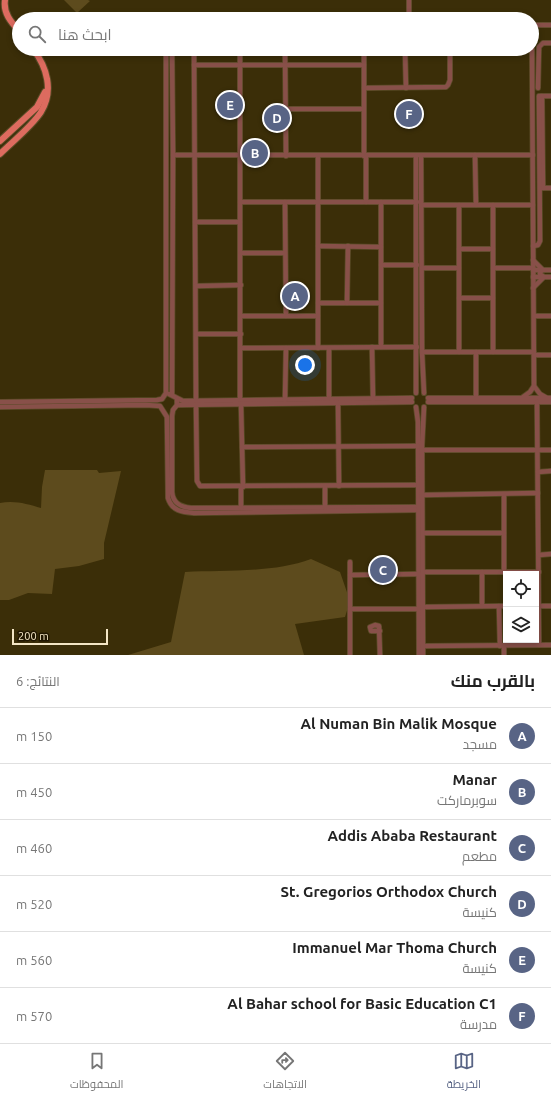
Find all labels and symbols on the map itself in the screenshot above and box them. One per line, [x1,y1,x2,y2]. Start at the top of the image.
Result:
pin: E [217,90,243,120]
pin: F [396,99,422,129]
pin: D [264,103,290,133]
pin: B [242,138,268,168]
pin: A [282,281,308,311]
your location [295,355,315,375]
pin: C [370,555,396,585]
scale bar [12,627,108,646]

